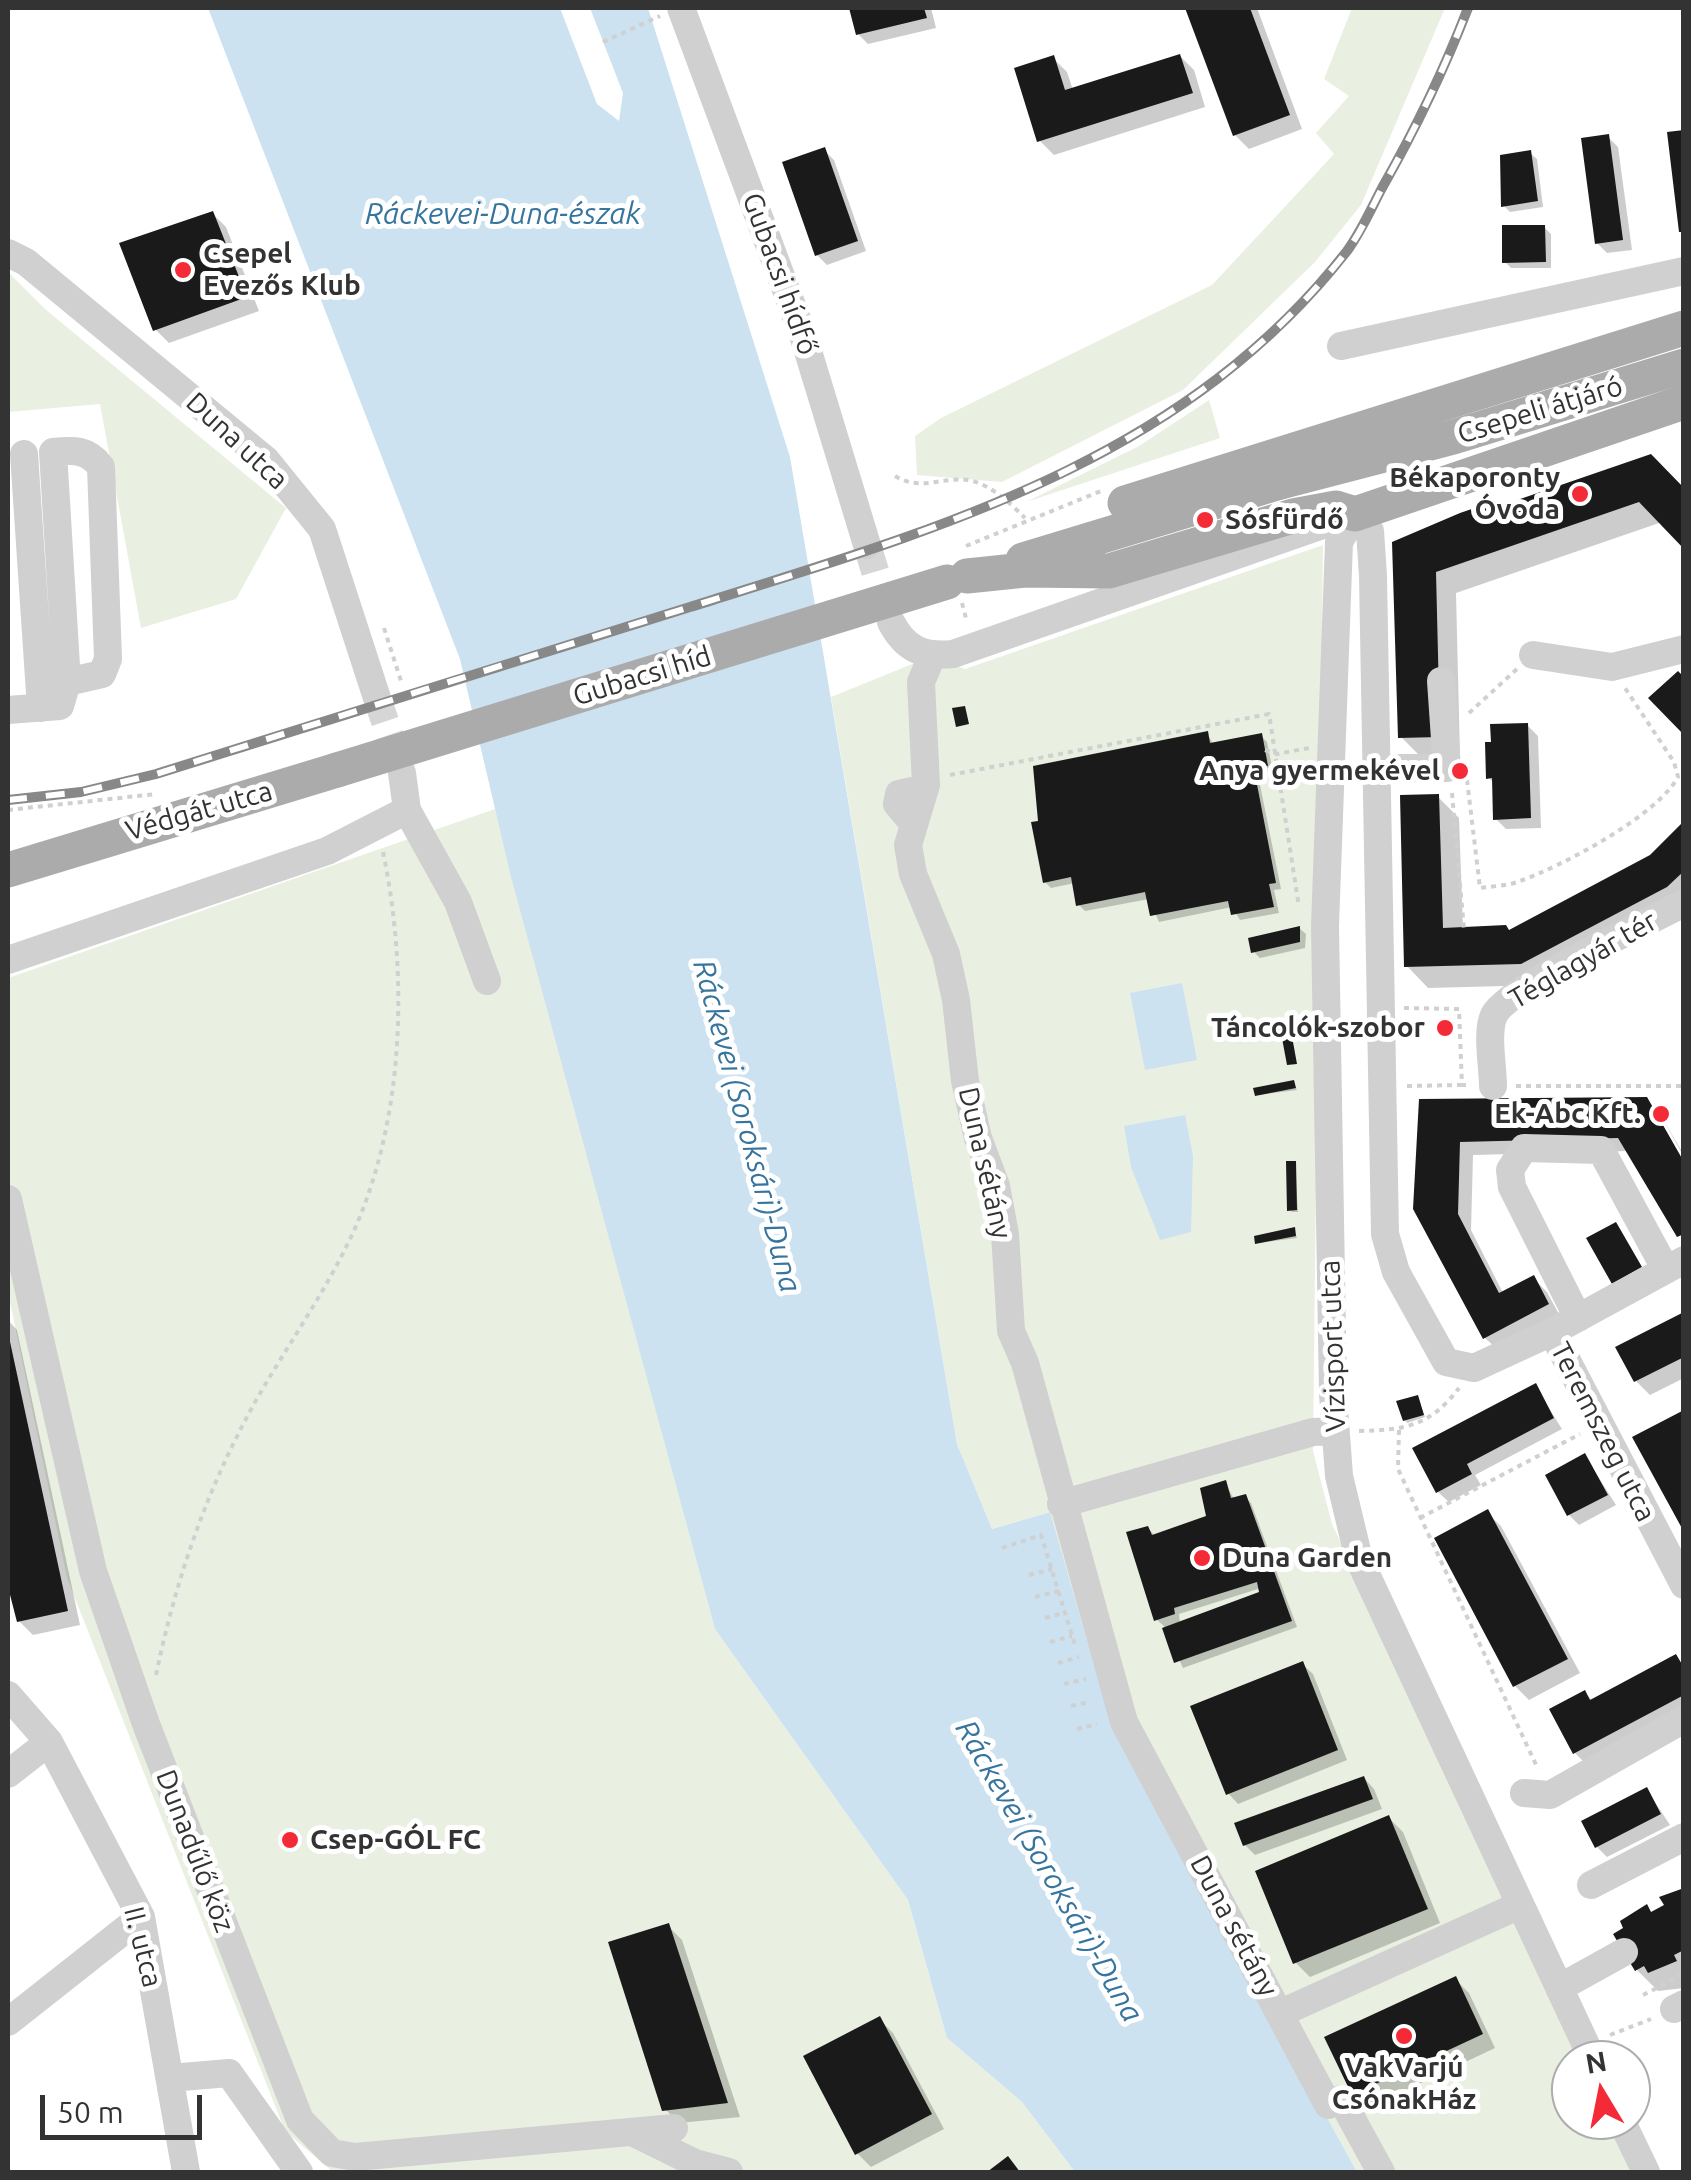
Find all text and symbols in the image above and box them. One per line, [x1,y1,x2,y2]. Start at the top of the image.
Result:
street label: Gubacsi hídfő [735,188,825,360]
water label: Ráckevei-Duna-észak [365,196,641,232]
place label: Csepel Evezős Klub [203,237,361,303]
marker: Csepel Evezős Klub [172,259,194,281]
street label: Csepeli átjáró [1453,369,1627,451]
street label: Duna utca [179,385,295,497]
place label: Békaporonty Óvoda [1389,461,1560,527]
marker: Békaporonty Óvoda [1569,483,1591,505]
place label: Sósfürdő [1225,503,1344,537]
marker: Sósfürdő [1194,509,1216,531]
street label: Gubacsi híd [569,639,715,713]
place label: Anya gyermekével [1199,754,1440,788]
marker: Anya gyermekével [1449,760,1471,782]
street label: Védgát utca [122,774,276,848]
street label: Téglagyár tér [1503,904,1663,1016]
water label: Ráckevei (Soroksári)-Duna [685,956,809,1296]
place label: Táncolók-szobor [1211,1011,1425,1045]
marker: Táncolók-szobor [1434,1017,1456,1039]
street label: Duna sétány [951,1084,1019,1242]
place label: Ek-Abc Kft. [1494,1097,1641,1131]
marker: Ek-Abc Kft. [1650,1103,1672,1125]
street label: Vízisport utca [1313,1259,1353,1433]
street label: Teremszeg utca [1543,1337,1663,1527]
place label: Duna Garden [1222,1541,1392,1575]
marker: Duna Garden [1191,1547,1213,1569]
water label: Ráckevei (Soroksári)-Duna [948,1714,1150,2028]
street label: Dunadűlő köz [149,1765,241,1937]
place label: Csep-GÓL FC [310,1823,481,1857]
marker: Csep-GÓL FC [279,1829,301,1851]
street label: Duna sétány [1183,1850,1285,2002]
street label: II. utca [117,1903,169,1991]
marker: VakVarjú CsónakHáz [1393,2025,1415,2047]
north arrow [1551,2040,1651,2140]
text: N [1583,2045,1609,2079]
place label: VakVarjú CsónakHáz [1332,2051,1476,2117]
scale bar [45,2075,208,2137]
text: 50 m [57,2095,124,2129]

